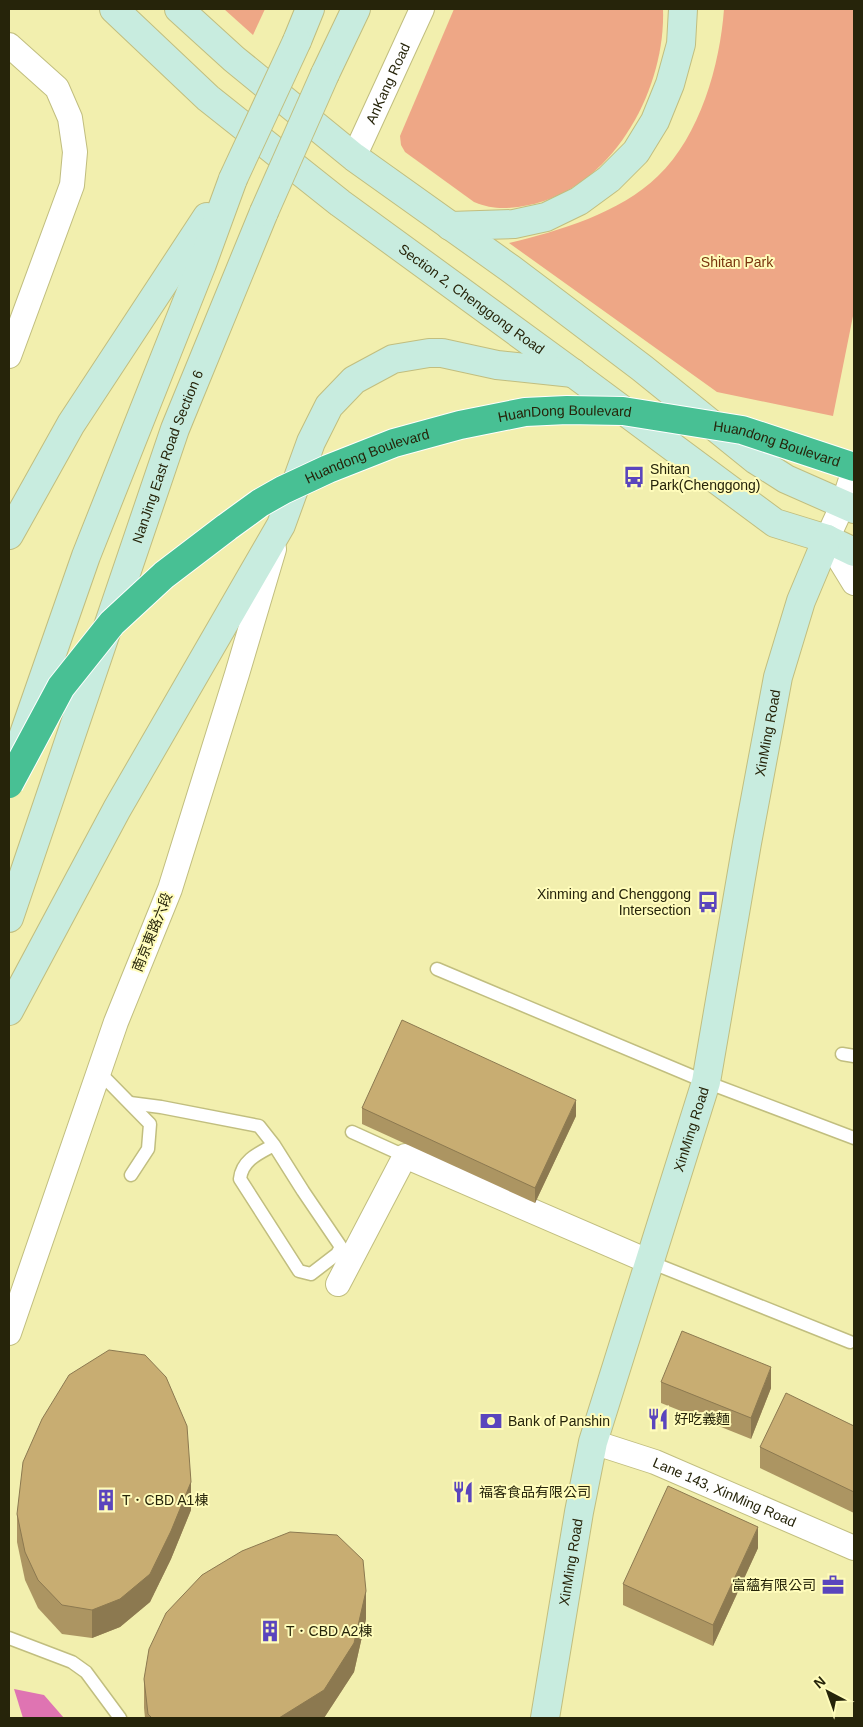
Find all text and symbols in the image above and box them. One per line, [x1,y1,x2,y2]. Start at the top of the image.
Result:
street label: AnKang Road [362,40,413,126]
street label: Section 2, Chenggong Road [396,241,547,357]
park label: Shitan Park [701,254,774,270]
street label: NanJing East Road Section 6 [129,367,206,545]
street label: HuanDong Boulevard [497,402,633,425]
street label: Huandong Boulevard [712,418,842,470]
street label: Huandong Boulevard [302,426,431,487]
place label: Shitan Park(Chenggong) [650,461,761,493]
bus stop icon: Shitan Park(Chenggong) [621,464,647,490]
street label: XinMing Road [752,688,784,778]
place label: Xinming and Chenggong Intersection [537,886,691,918]
bus stop icon: Xinming and Chenggong Intersection [695,889,721,915]
street label: 南京東路六段 [129,890,175,974]
street label: XinMing Road [670,1085,712,1174]
restaurant icon: 好吃義麵 [645,1406,671,1432]
bank icon: Bank of Panshin [478,1408,504,1434]
place label: 好吃義麵 [674,1411,730,1427]
place label: Bank of Panshin [508,1413,610,1429]
street label: Lane 143, XinMing Road [651,1454,799,1530]
restaurant icon: 福客食品有限公司 [450,1479,476,1505]
place label: 福客食品有限公司 [479,1484,591,1500]
building icon: T．CBD A1棟 [93,1487,119,1513]
place label: T．CBD A1棟 [122,1492,208,1508]
street label: XinMing Road [556,1517,586,1607]
office icon: 富蘊有限公司 [820,1572,846,1598]
place label: 富蘊有限公司 [732,1577,816,1593]
building icon: T．CBD A2棟 [257,1618,283,1644]
place label: T．CBD A2棟 [286,1623,372,1639]
north arrow [803,1667,853,1717]
text: N [810,1673,829,1692]

